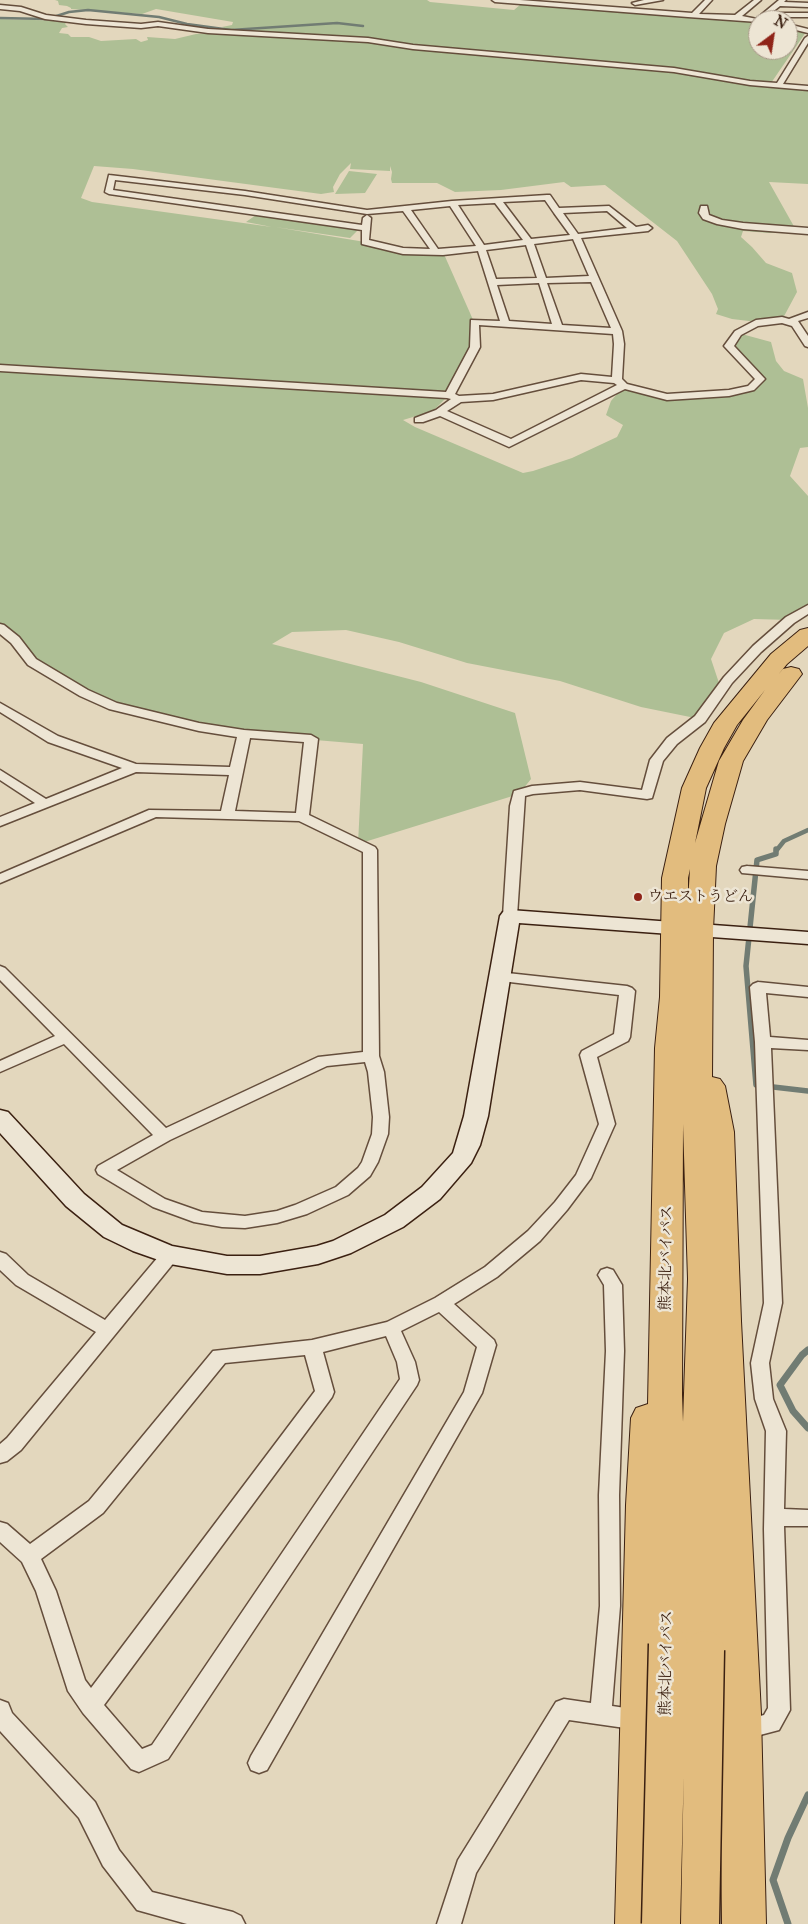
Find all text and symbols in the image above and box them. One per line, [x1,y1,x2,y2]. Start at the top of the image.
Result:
north arrow [748,10,798,60]
text: N [771,12,790,33]
place label: ウエストうどん [648,888,753,906]
marker: ウエストうどん [632,891,644,903]
street label: 熊本北バイパス [657,1205,677,1311]
street label: 熊本北バイパス [657,1610,677,1716]

